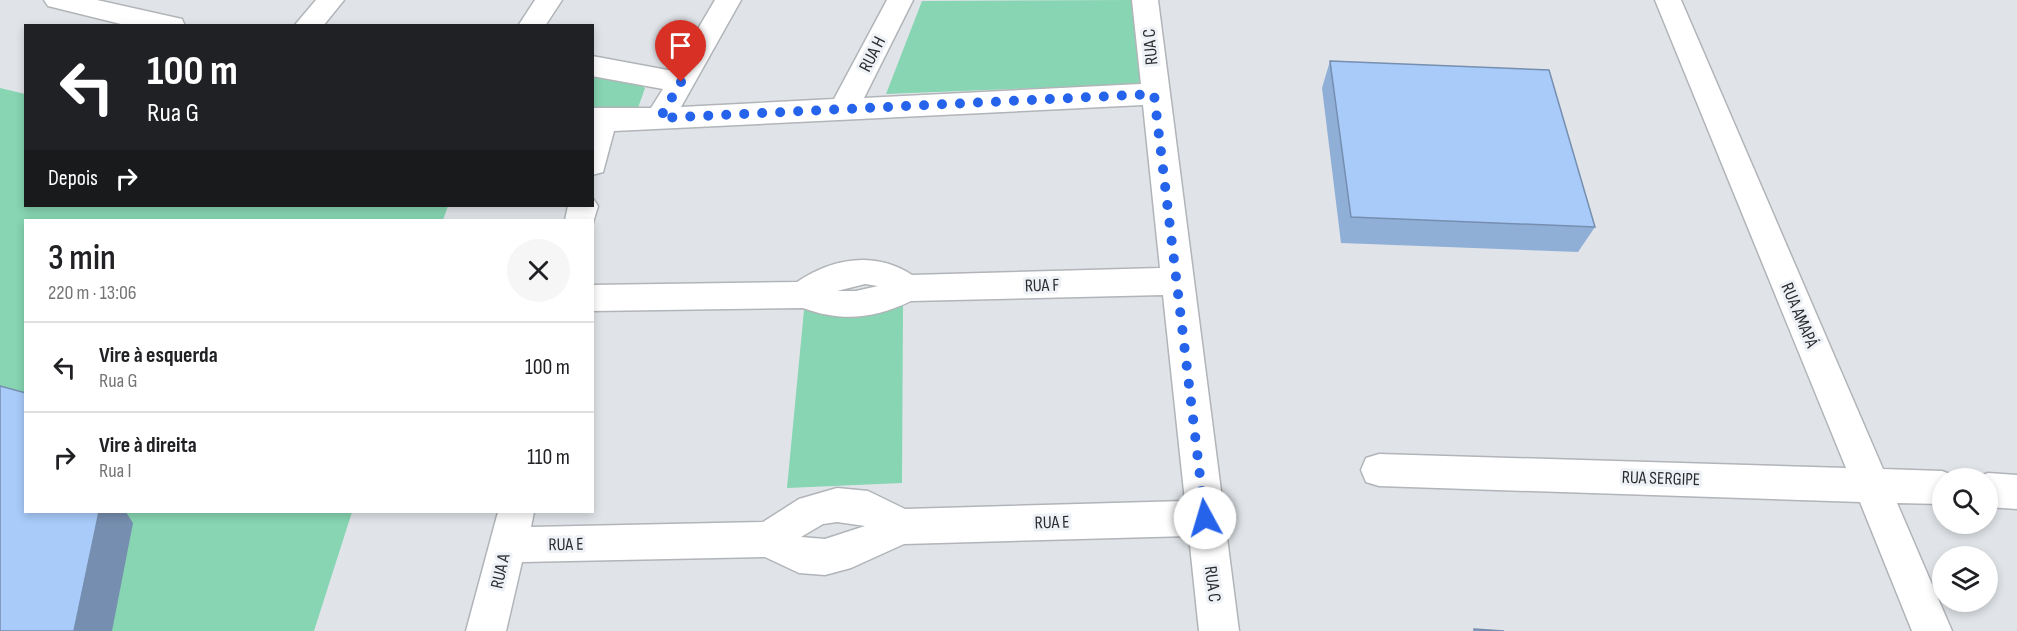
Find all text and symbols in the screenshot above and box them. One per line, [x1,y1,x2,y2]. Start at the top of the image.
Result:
pin [655,20,706,82]
street label: RUA C [1138,28,1163,66]
icon: arrive [664,29,697,62]
street label: RUA H [855,33,890,75]
text: 100 m [147,46,238,97]
icon: left [48,48,126,126]
text: Rua G [147,97,199,129]
icon: right [110,162,143,195]
text: Depois [48,165,98,192]
text: 3 min [48,237,116,280]
button: close [507,239,570,302]
street label: RUA F [1024,274,1060,297]
street label: RUA AMAPÁ [1776,280,1823,351]
text: 220 m · 13:06 [48,281,137,305]
text: Vire à esquerda [99,342,218,369]
icon: left [48,351,81,384]
text: 100 m [525,354,570,381]
text: Rua G [99,369,138,393]
text: Vire à direita [99,432,197,459]
icon: right [48,441,81,474]
text: 110 m [527,444,570,471]
text: Rua I [99,459,132,483]
street label: RUA SERGIPE [1621,467,1701,490]
map controls [1932,468,1998,612]
button: search [1932,468,1998,534]
position arrow [1173,486,1237,550]
street label: RUA E [1034,511,1070,534]
street label: RUA E [548,534,584,555]
button: layers [1932,546,1998,612]
street label: RUA A [486,551,515,591]
street label: RUA C [1200,565,1225,603]

